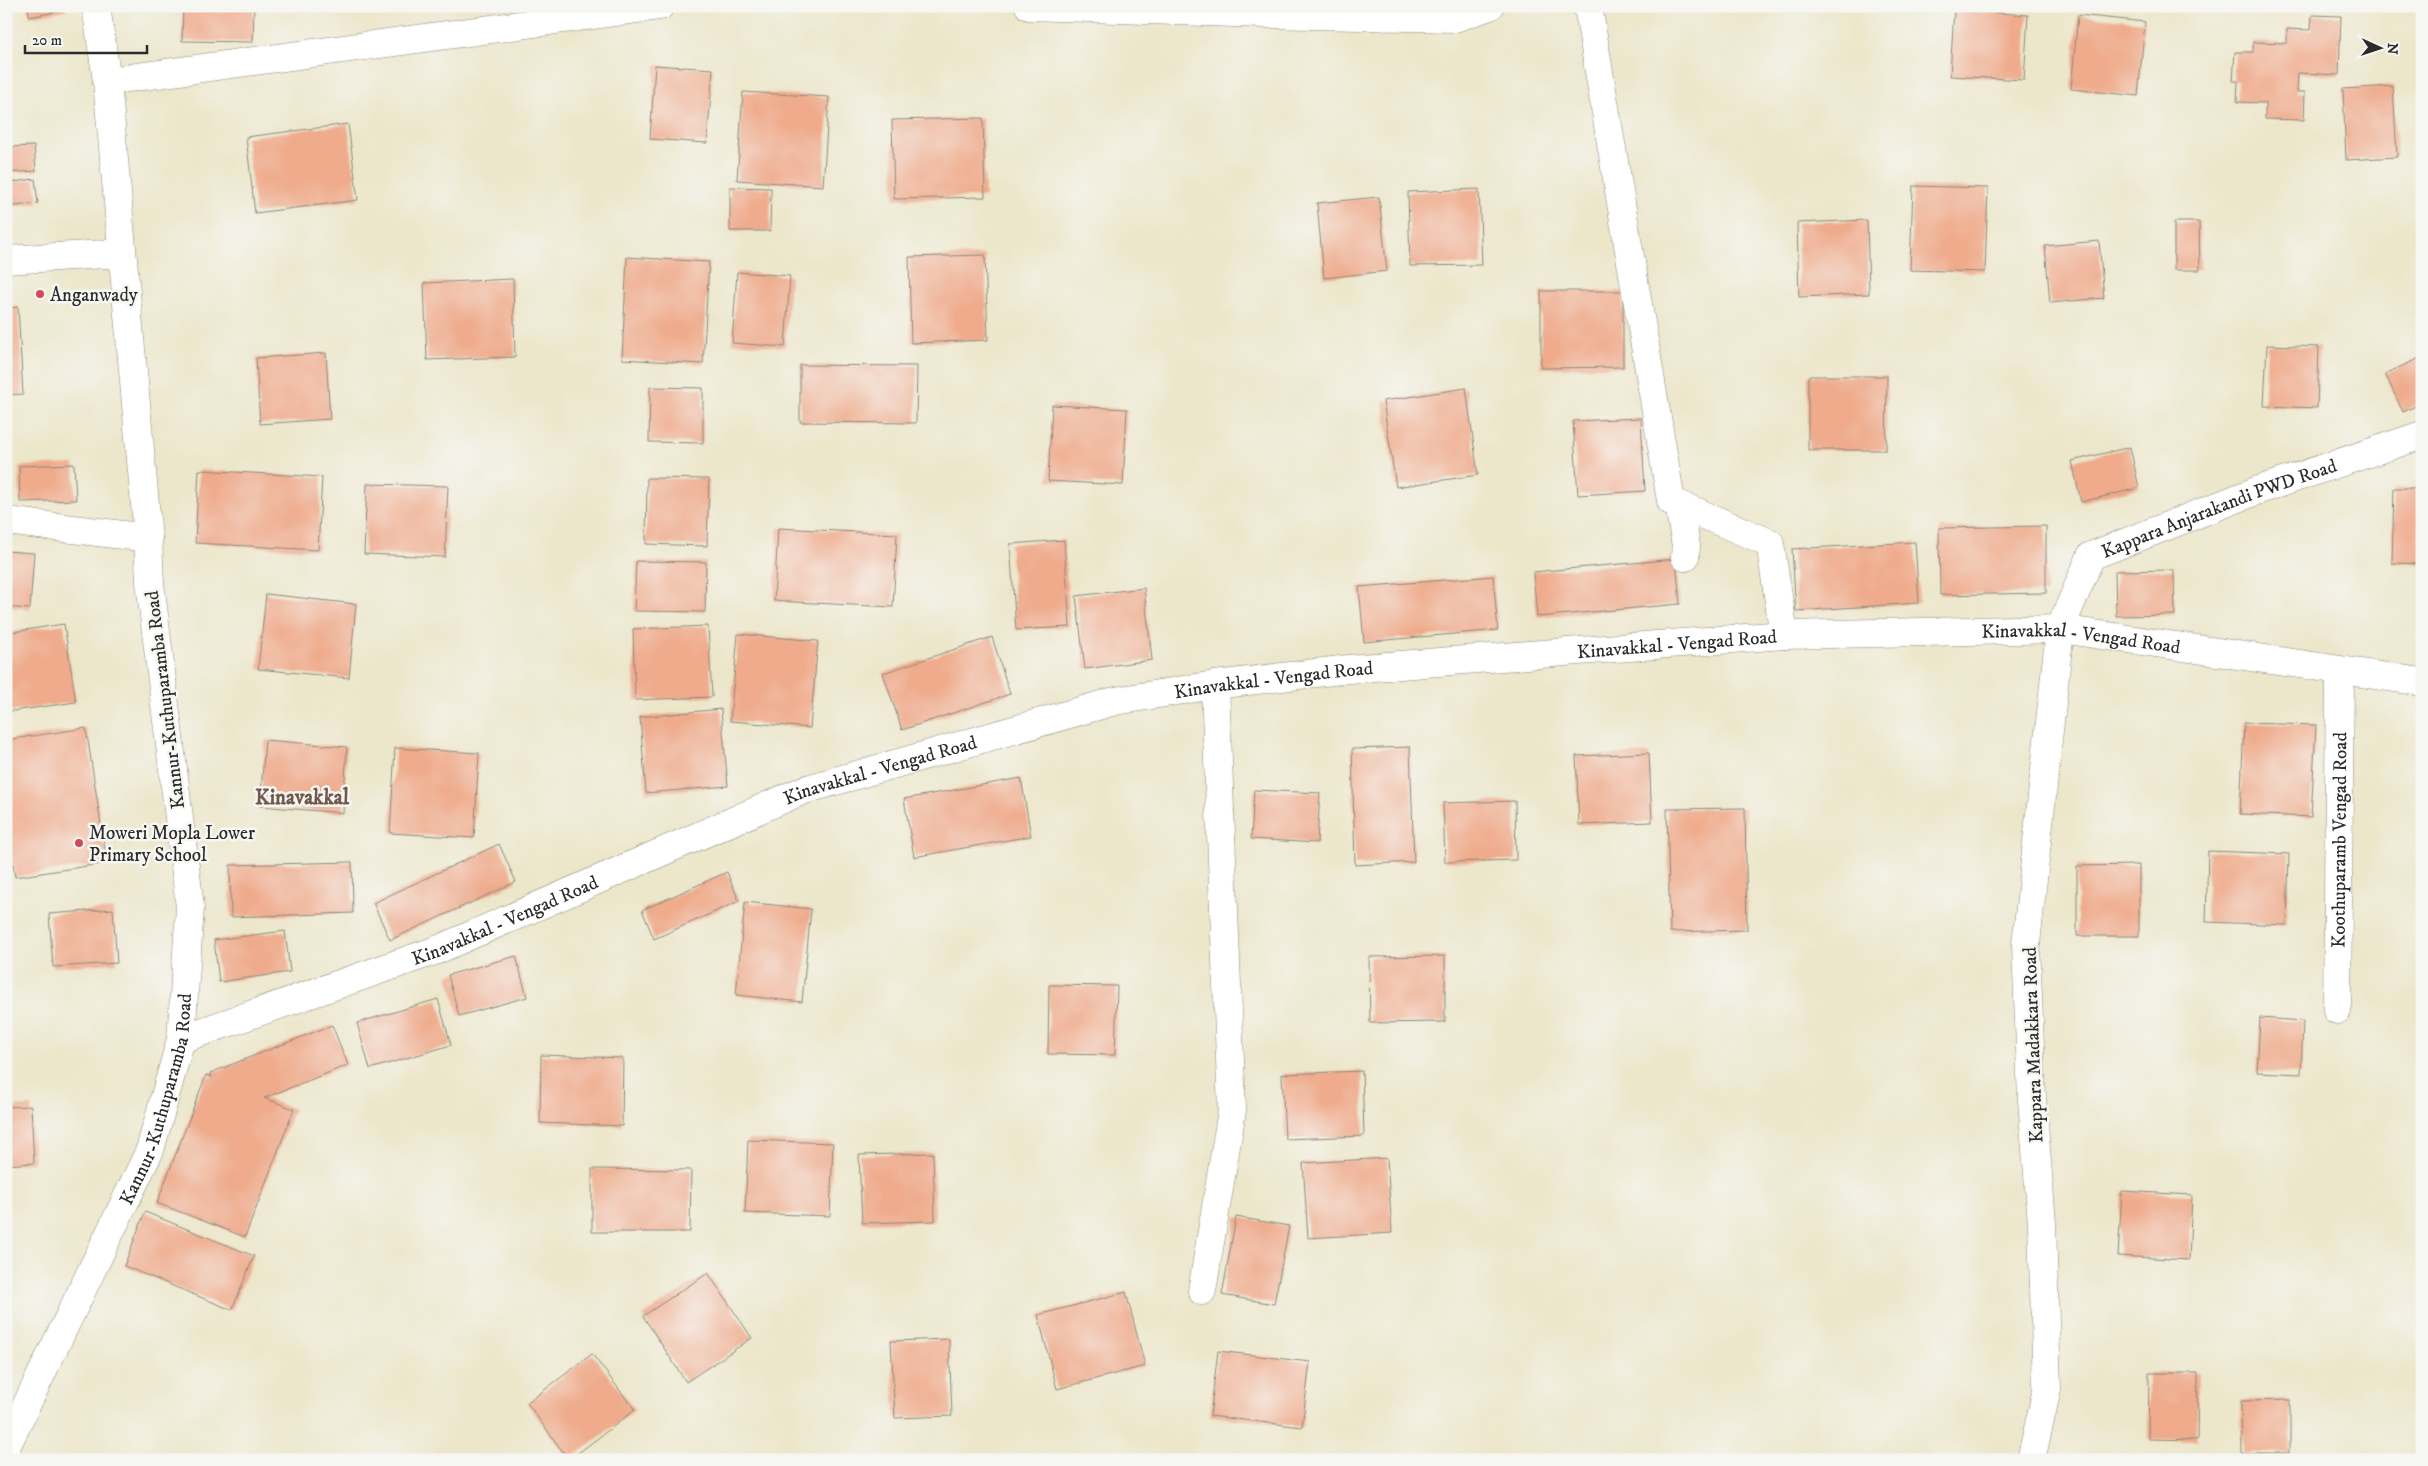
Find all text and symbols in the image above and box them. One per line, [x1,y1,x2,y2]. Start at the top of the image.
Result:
scale bar [25,22,148,54]
north arrow [2356,22,2406,72]
text: 20 m [32,31,62,50]
text: N [2383,42,2401,55]
place label: Anganwady [50,284,139,307]
marker: Anganwady [34,288,46,300]
street label: Kappara Anjarakandi PWD Road [2098,454,2340,564]
street label: Kannur-Kuthuparamba Road [141,589,190,810]
street label: Kinavakkal - Vengad Road [1981,619,2182,660]
street label: Kinavakkal - Vengad Road [1576,626,1778,664]
street label: Kinavakkal - Vengad Road [1173,657,1375,704]
street label: Kinavakkal - Vengad Road [780,731,980,811]
street label: Koothuparamb Vengad Road [2328,731,2352,948]
district label: Kinavakkal [255,785,350,811]
place label: Moweri Mopla Lower Primary School [89,822,255,867]
marker: Moweri Mopla Lower Primary School [73,837,85,849]
street label: Kinavakkal - Vengad Road [409,871,602,971]
street label: Kappara Madakkara Road [2019,946,2048,1143]
street label: Kannur-Kuthuparamba Road [115,992,197,1209]

